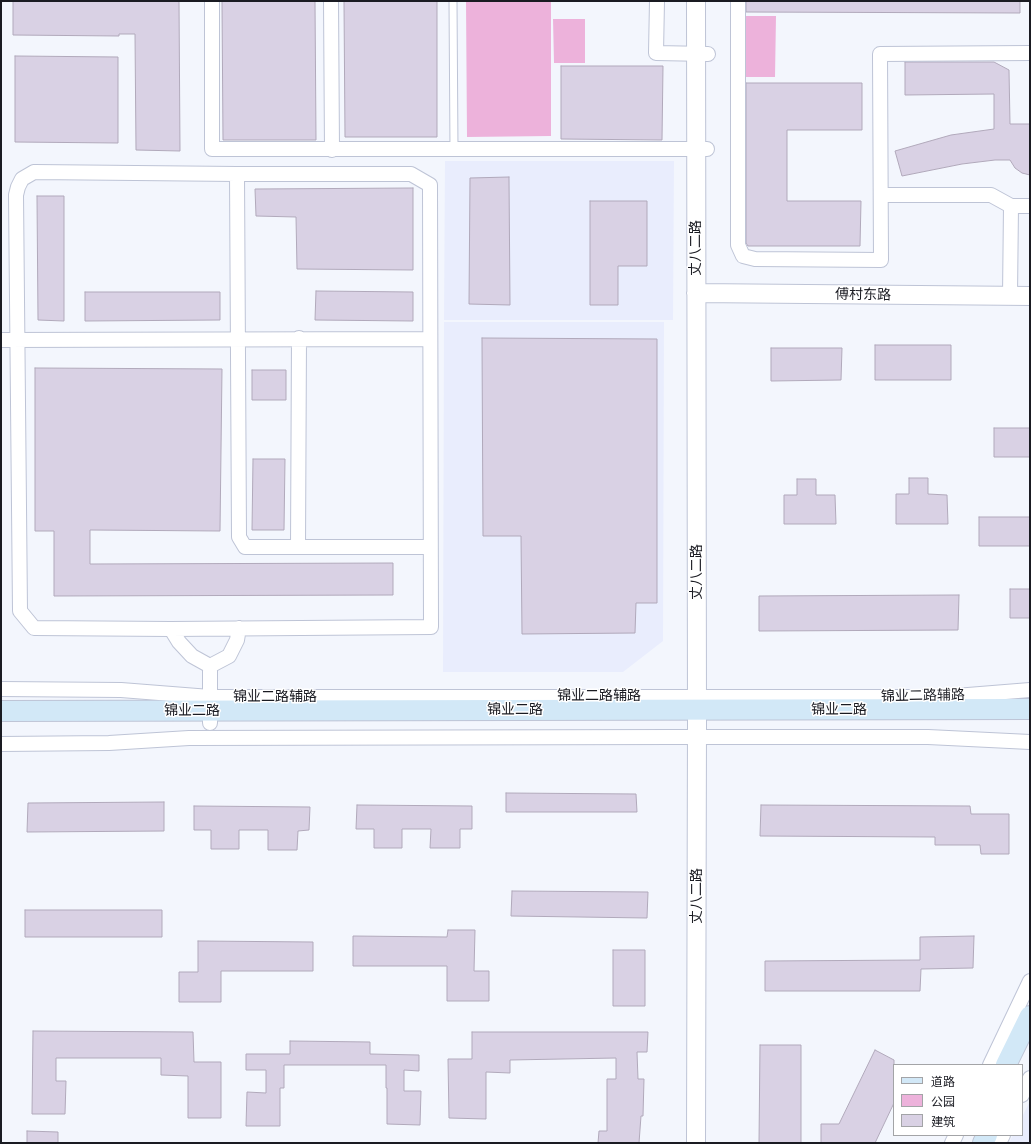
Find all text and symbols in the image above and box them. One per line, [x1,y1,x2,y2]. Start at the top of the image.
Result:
street label: 丈八二路 [688,220,704,276]
street label: 傅村东路 [835,286,891,304]
street label: 丈八二路 [689,544,705,600]
street label: 锦业二路辅路 [881,687,965,705]
street label: 锦业二路辅路 [557,688,641,704]
street label: 锦业二路辅路 [233,689,317,705]
street label: 锦业二路 [487,702,543,718]
street label: 锦业二路 [811,702,867,718]
street label: 锦业二路 [164,703,220,719]
street label: 丈八二路 [689,868,705,924]
legend [893,1064,1023,1136]
text: 道路 [931,1075,955,1089]
text: 公园 [931,1095,955,1109]
text: 建筑 [931,1115,955,1129]

